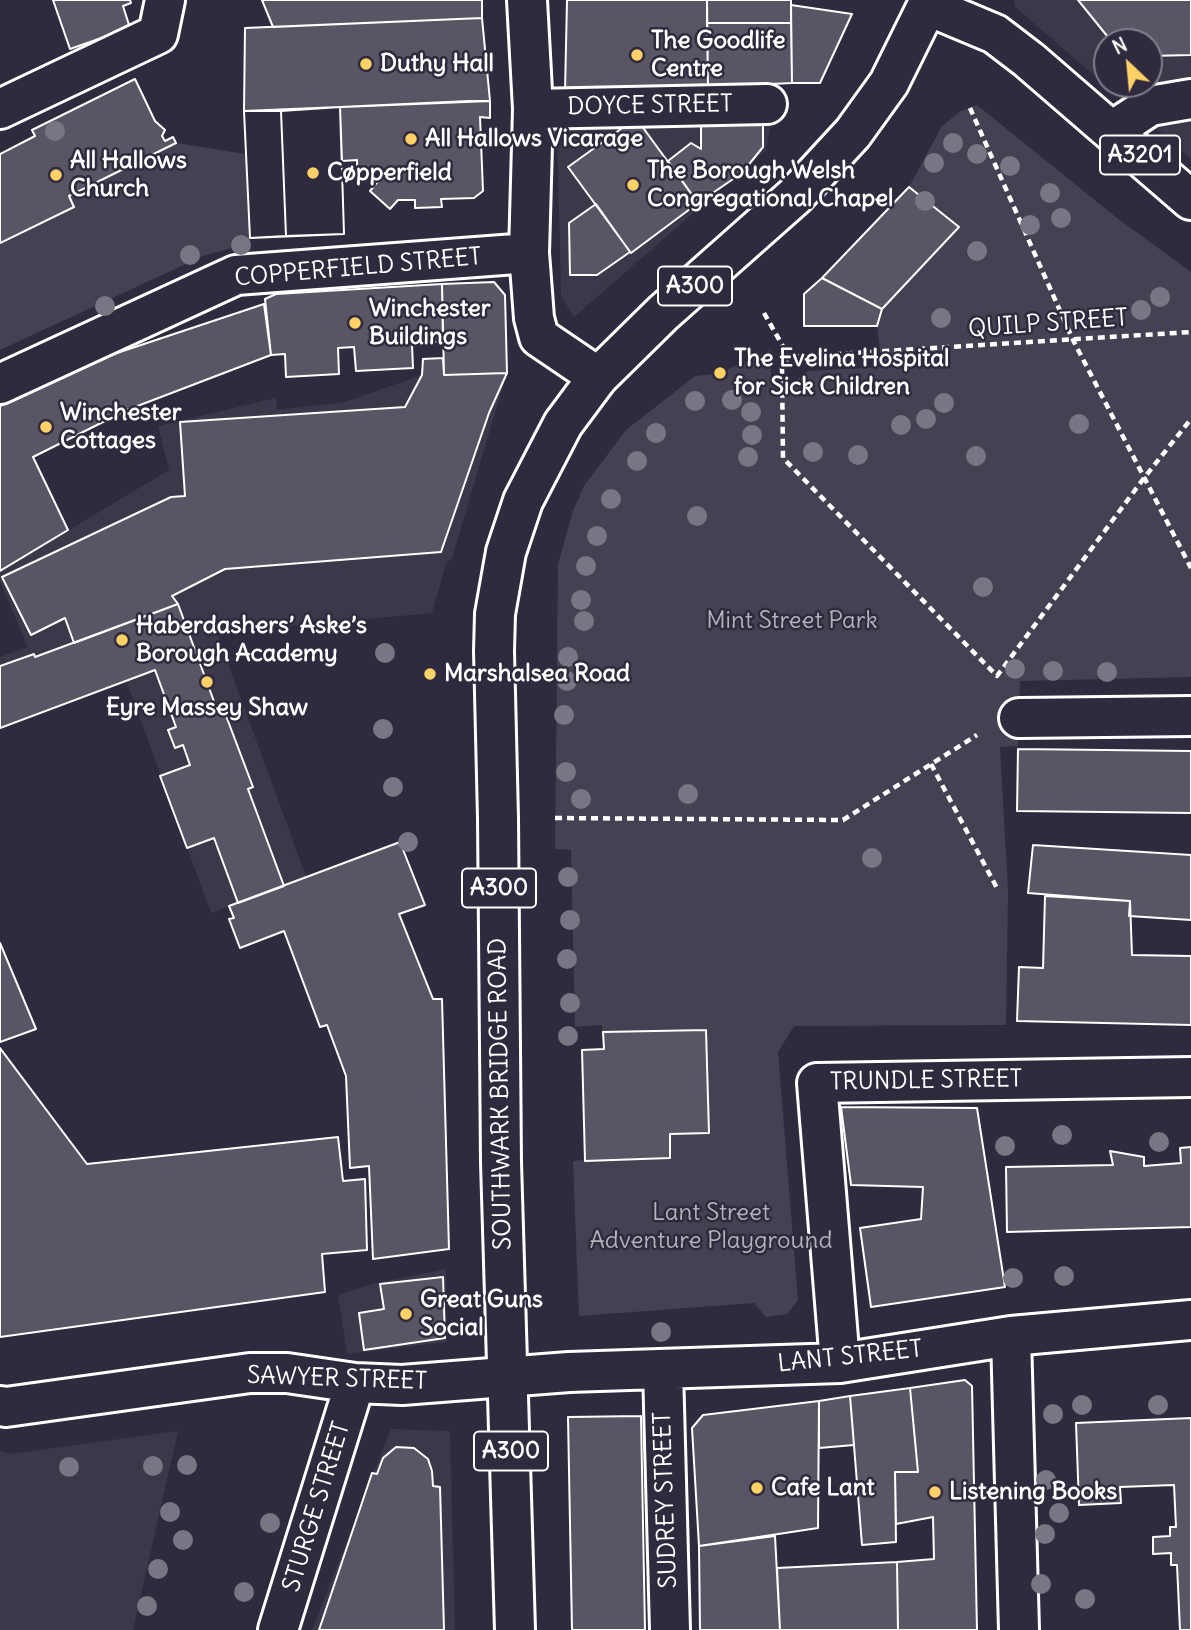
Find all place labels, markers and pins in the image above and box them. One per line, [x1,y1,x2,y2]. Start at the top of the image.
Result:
place label: The Goodlife Centre [651,27,785,83]
marker: The Goodlife Centre [629,47,645,63]
place label: Duthy Hall [380,50,494,78]
marker: Duthy Hall [358,56,374,72]
place label: All Hallows Vicarage [425,125,643,153]
marker: All Hallows Vicarage [403,131,419,147]
place label: All Hallows Church [70,147,187,203]
place label: The Borough Welsh Congregational Chapel [647,157,893,213]
place label: Cøpperfield [327,159,452,187]
marker: Cøpperfield [305,165,321,181]
marker: All Hallows Church [48,167,64,183]
marker: The Borough Welsh Congregational Chapel [625,177,641,193]
place label: Winchester Buildings [369,295,491,351]
marker: Winchester Buildings [347,315,363,331]
place label: The Evelina Hospital for Sick Children [734,345,949,401]
marker: The Evelina Hospital for Sick Children [712,365,728,381]
place label: Winchester Cottages [60,399,182,455]
marker: Winchester Cottages [38,419,54,435]
place label: Haberdashers’ Aske’s Borough Academy [136,612,367,668]
marker: Haberdashers’ Aske’s Borough Academy [114,632,130,648]
place label: Marshalsea Road [444,660,630,688]
marker: Marshalsea Road [422,666,438,682]
marker: Eyre Massey Shaw [199,674,215,690]
place label: Eyre Massey Shaw [106,694,308,722]
place label: Great Guns Social [420,1286,543,1342]
marker: Great Guns Social [398,1306,414,1322]
place label: Cafe Lant [771,1474,875,1502]
place label: Listening Books [949,1478,1117,1506]
marker: Cafe Lant [749,1480,765,1496]
marker: Listening Books [927,1484,943,1500]

